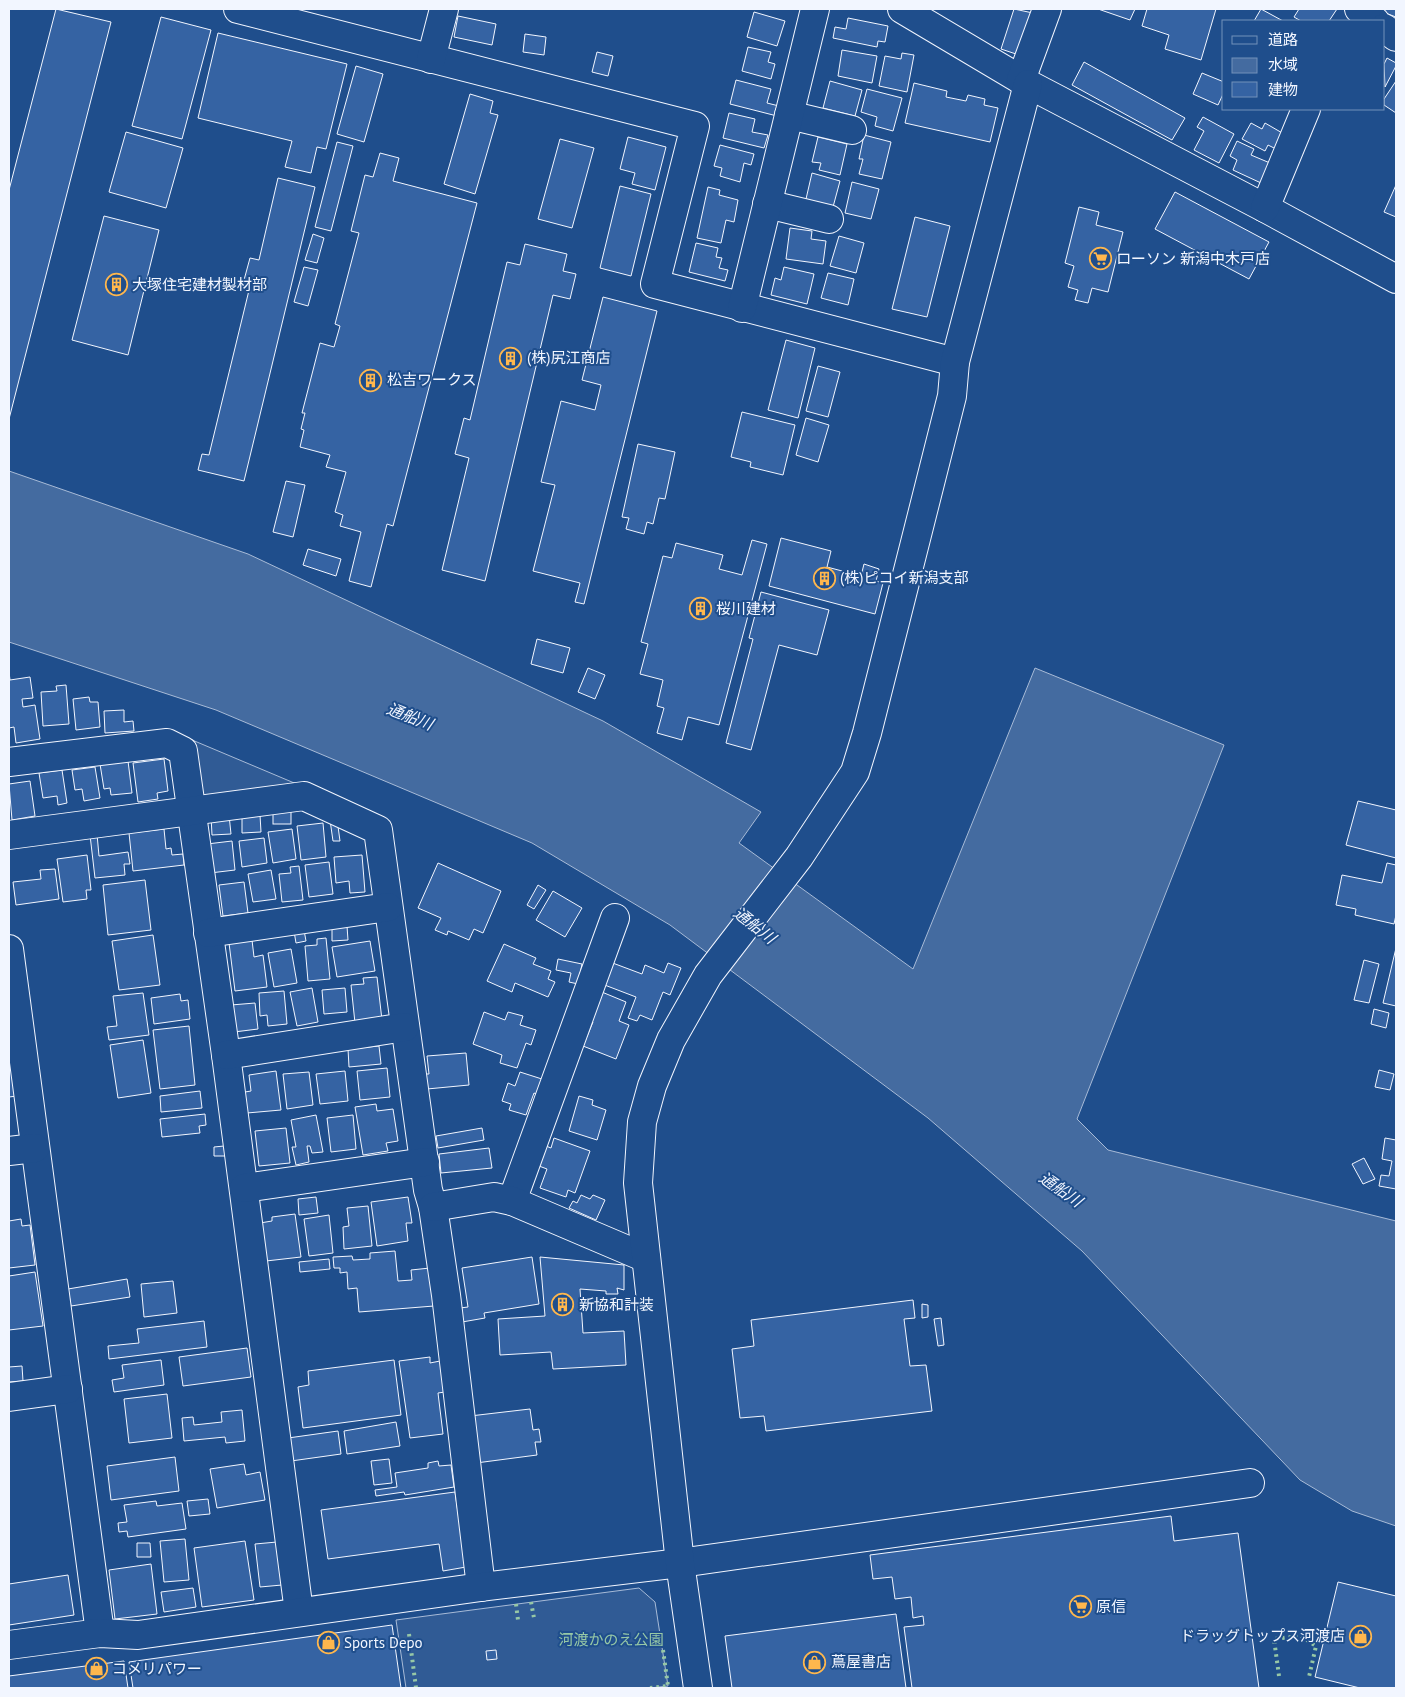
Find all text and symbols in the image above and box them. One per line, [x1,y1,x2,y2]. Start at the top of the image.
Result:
legend [1222,20,1385,110]
text: 道路 [1268,30,1298,49]
text: 水域 [1268,55,1298,74]
text: 建物 [1268,80,1298,99]
supermarket icon: ローソン 新潟中木戸店 [1088,247,1112,271]
place label: ローソン 新潟中木戸店 [1116,249,1270,268]
building icon: 大塚住宅建材製材部 [104,273,128,297]
place label: 大塚住宅建材製材部 [132,275,267,294]
building icon: (株)尻江商店 [499,346,523,370]
place label: (株)尻江商店 [527,348,610,367]
building icon: 松吉ワークス [359,368,383,392]
place label: 松吉ワークス [387,370,477,389]
building icon: (株)ピコイ新潟支部 [812,566,836,590]
place label: (株)ピコイ新潟支部 [840,568,968,587]
building icon: 桜川建材 [688,597,712,621]
place label: 桜川建材 [716,599,776,618]
water label: 通船川 [384,698,438,735]
water label: 通船川 [730,902,782,949]
water label: 通船川 [1036,1167,1088,1212]
building icon: 新協和計装 [551,1293,575,1317]
place label: 新協和計装 [579,1295,654,1314]
supermarket icon: 原信 [1068,1595,1092,1619]
place label: 原信 [1096,1597,1126,1616]
shop icon: ドラッグトップス河渡店 [1349,1624,1373,1648]
place label: ドラッグトップス河渡店 [1180,1626,1345,1645]
park label: 河渡かのえ公園 [558,1630,664,1649]
shop icon: Sports Depo [316,1631,340,1655]
place label: Sports Depo [344,1633,423,1652]
shop icon: 蔦屋書店 [803,1650,827,1674]
place label: 蔦屋書店 [831,1652,891,1671]
shop icon: コメリパワー [84,1657,108,1681]
place label: コメリパワー [112,1659,202,1678]

